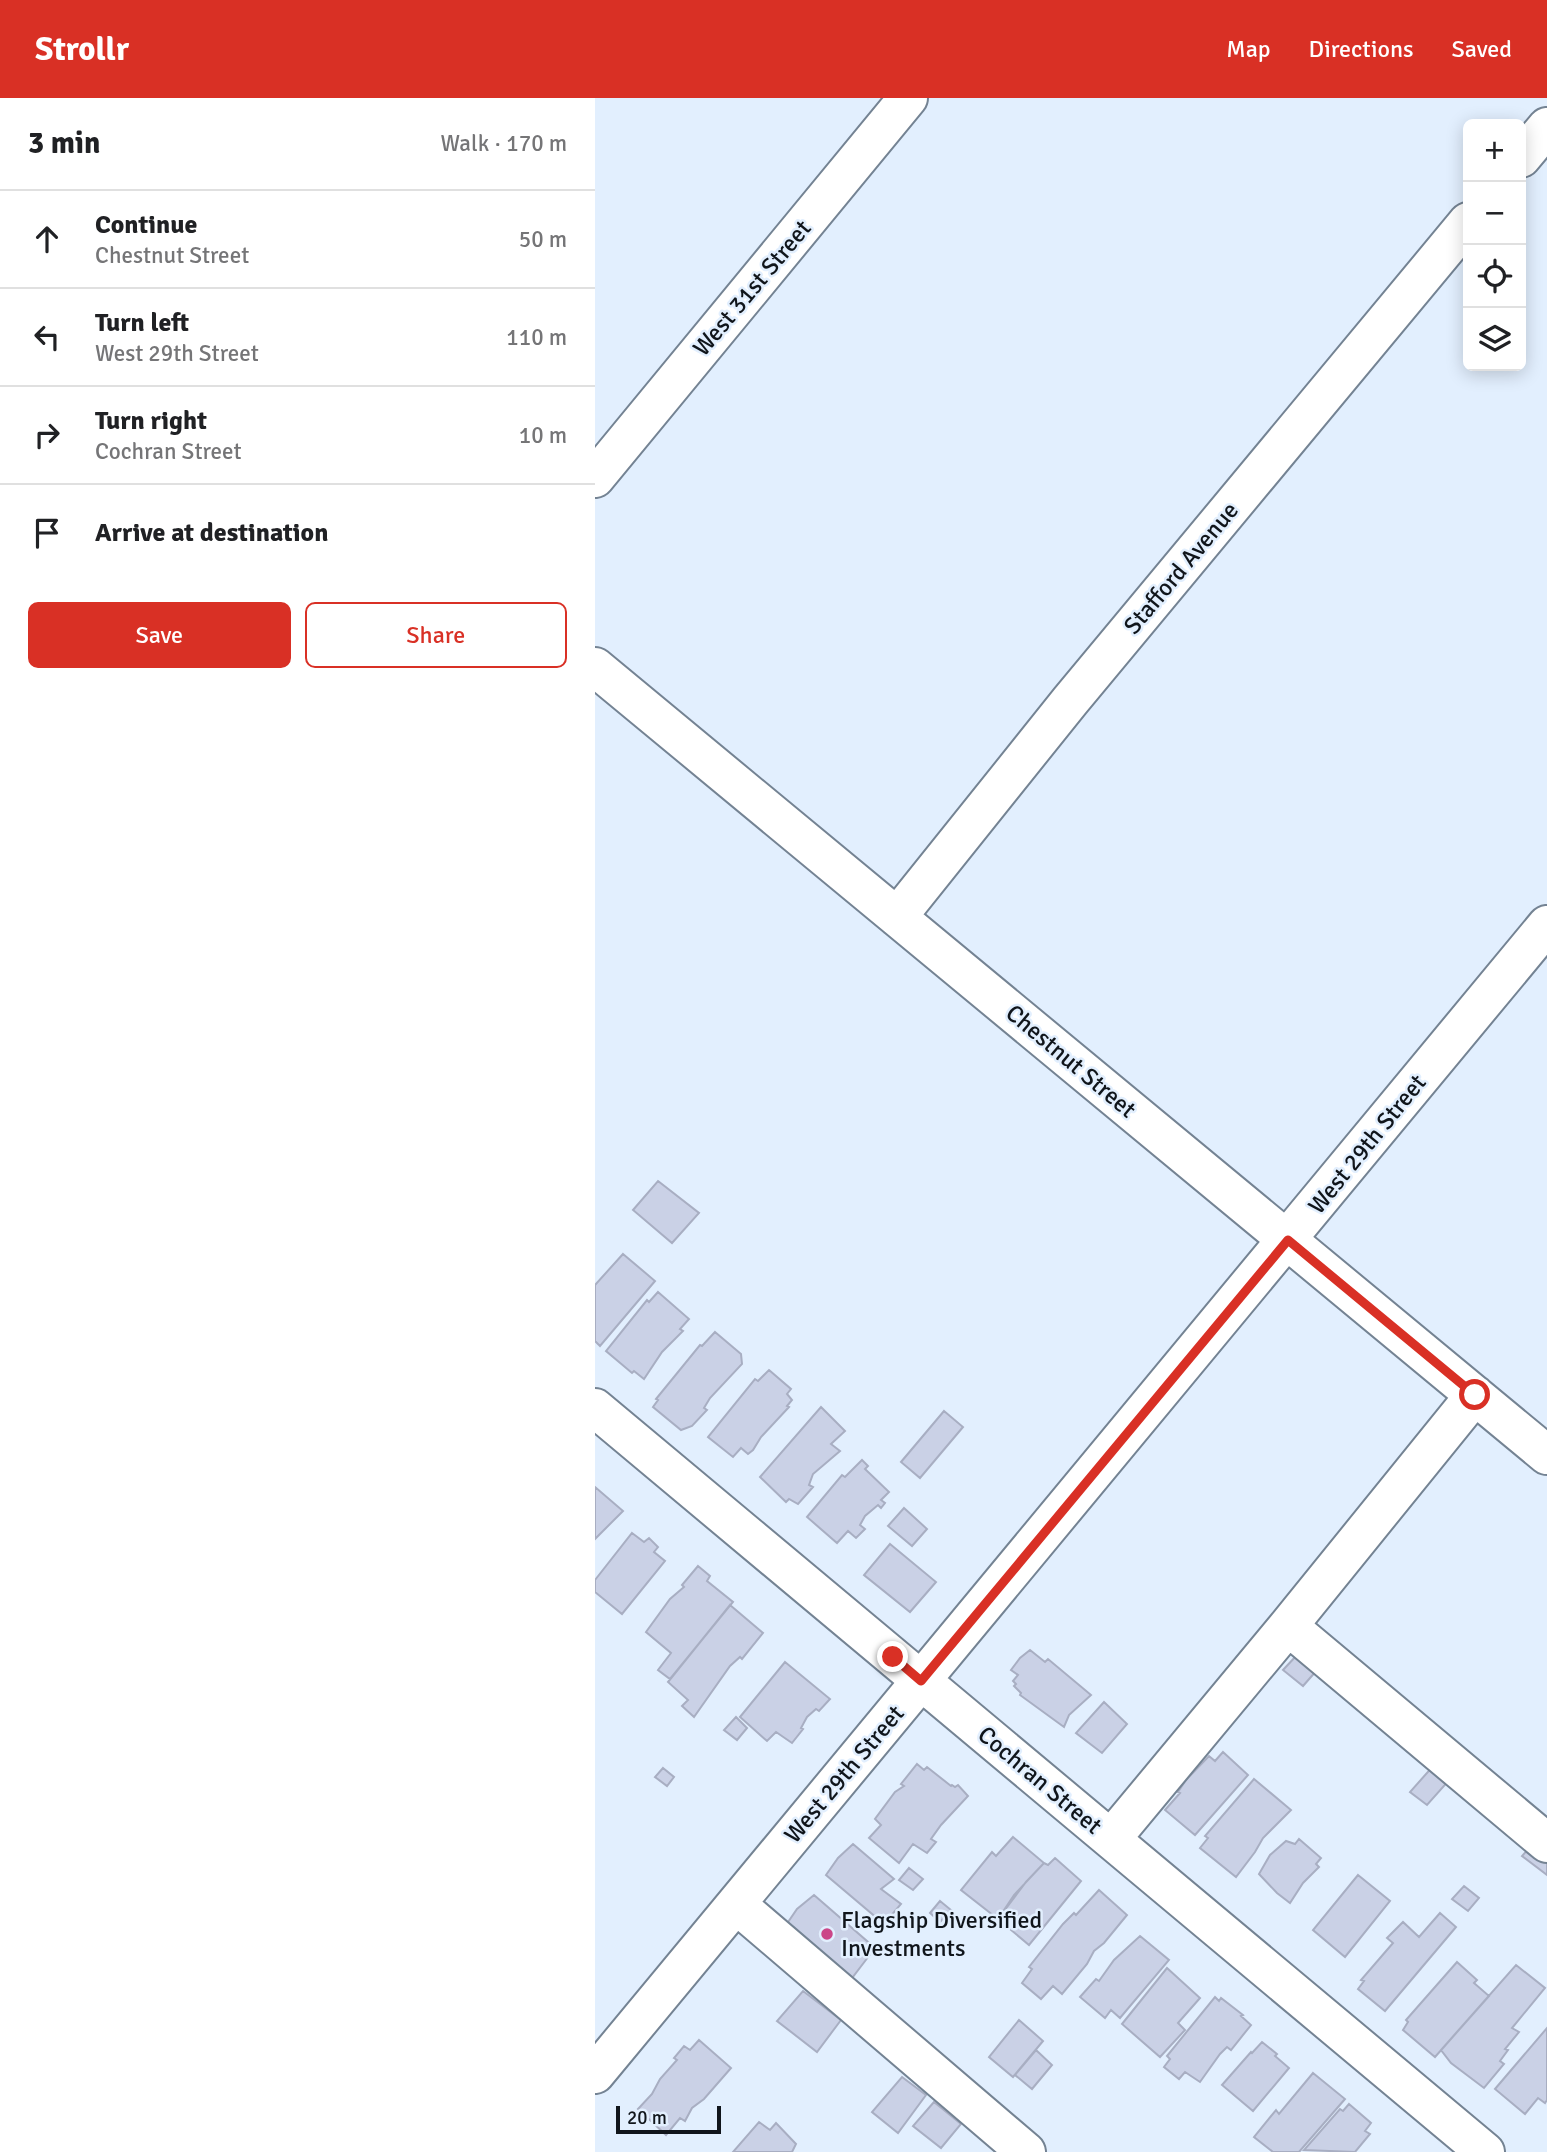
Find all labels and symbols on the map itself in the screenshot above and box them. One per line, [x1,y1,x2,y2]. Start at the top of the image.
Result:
street label: West 31st Street [686,214,818,362]
street label: Stafford Avenue [1117,496,1245,640]
street label: Chestnut Street [1000,998,1142,1124]
street label: West 29th Street [1302,1068,1432,1220]
route start [1459,1379,1490,1410]
route end [877,1641,908,1672]
street label: West 29th Street [778,1699,910,1849]
street label: Cochran Street [972,1719,1108,1841]
place label: Flagship Diversified Investments [841,1905,1042,1963]
marker: Flagship Diversified Investments [819,1926,835,1942]
scale bar [616,2103,721,2135]

